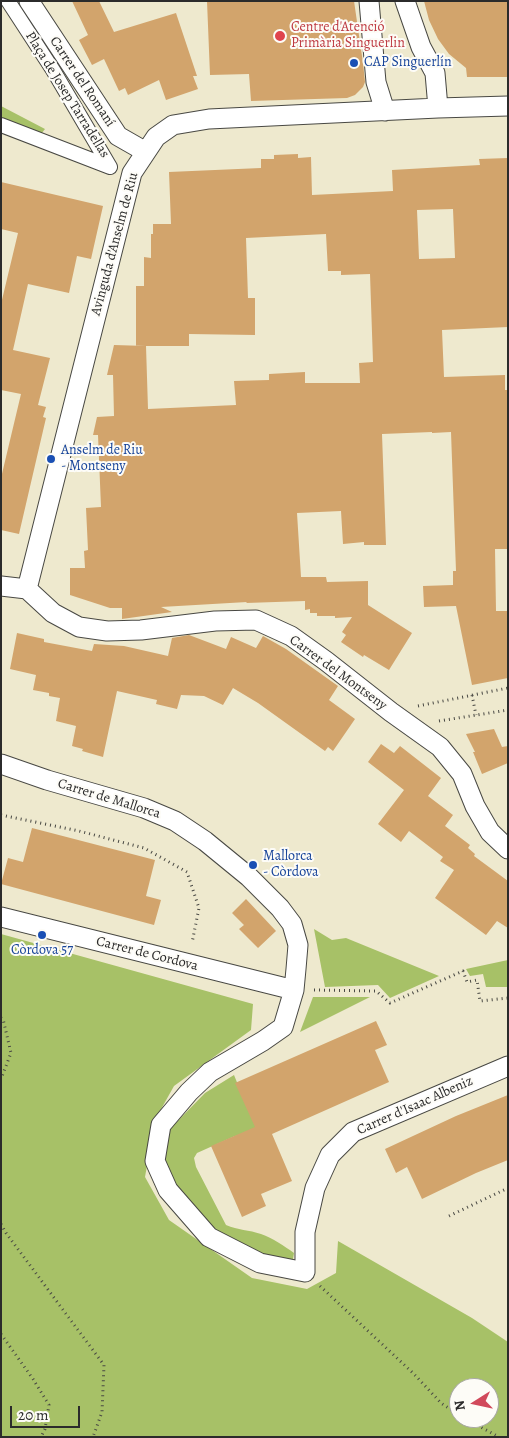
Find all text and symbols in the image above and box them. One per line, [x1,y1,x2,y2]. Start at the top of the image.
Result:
place label: Centre d'Atenció Primària Singuerlin [291,20,405,52]
street label: Plaça de Josep Tarradellas [21,29,113,161]
marker: Centre d'Atenció Primària Singuerlin [273,29,287,43]
street label: Carrer del Romaní [46,34,118,130]
place label: CAP Singuerlín [364,55,452,71]
marker: CAP Singuerlín [348,57,360,69]
street label: Avinguda d'Anselm de Riu [88,171,142,317]
place label: Anselm de Riu - Montseny [61,443,143,476]
marker: Anselm de Riu - Montseny [45,453,57,465]
street label: Carrer del Montseny [286,632,390,714]
street label: Carrer de Mallorca [56,775,162,823]
place label: Mallorca - Còrdova [263,849,319,882]
marker: Mallorca - Còrdova [247,859,259,871]
marker: Còrdova 57 [36,929,48,941]
street label: Carrer de Cordova [94,933,200,975]
place label: Còrdova 57 [11,943,73,959]
street label: Carrer d'Isaac Albeniz [354,1073,476,1139]
north arrow [449,1378,499,1428]
scale bar [12,1396,82,1428]
text: N [449,1399,470,1412]
text: 20 m [18,1405,49,1425]

